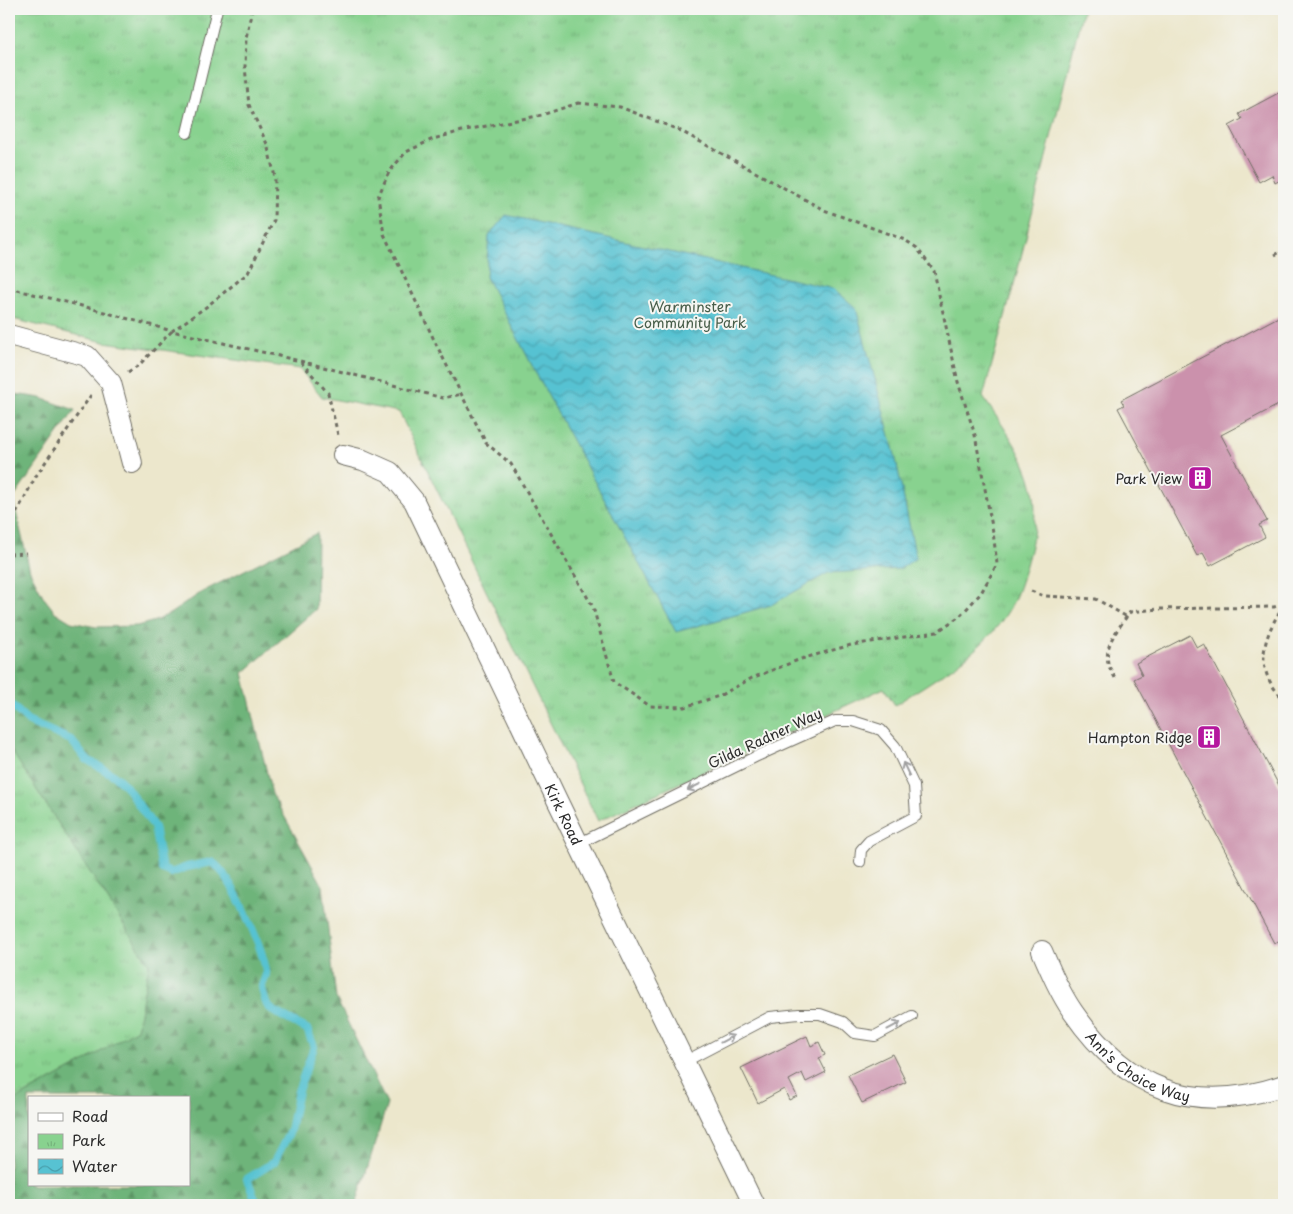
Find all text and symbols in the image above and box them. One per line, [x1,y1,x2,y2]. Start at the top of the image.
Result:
park label: Warminster Community Park [634,296,747,333]
building icon: Park View [1187,465,1213,491]
place label: Park View [1115,468,1182,489]
street label: Gilda Radner Way [705,702,825,774]
building icon: Hampton Ridge [1196,724,1222,750]
place label: Hampton Ridge [1088,727,1192,748]
one-way arrow [901,762,911,777]
street label: Kirk Road [540,780,588,848]
one-way arrow [687,783,702,792]
one-way arrow [886,1021,901,1031]
street label: Ann's Choice Way [1081,1027,1192,1106]
one-way arrow [720,1034,735,1044]
legend [28,1096,190,1186]
text: Road [72,1104,108,1127]
text: Park [72,1128,106,1151]
text: Water [72,1154,117,1177]

